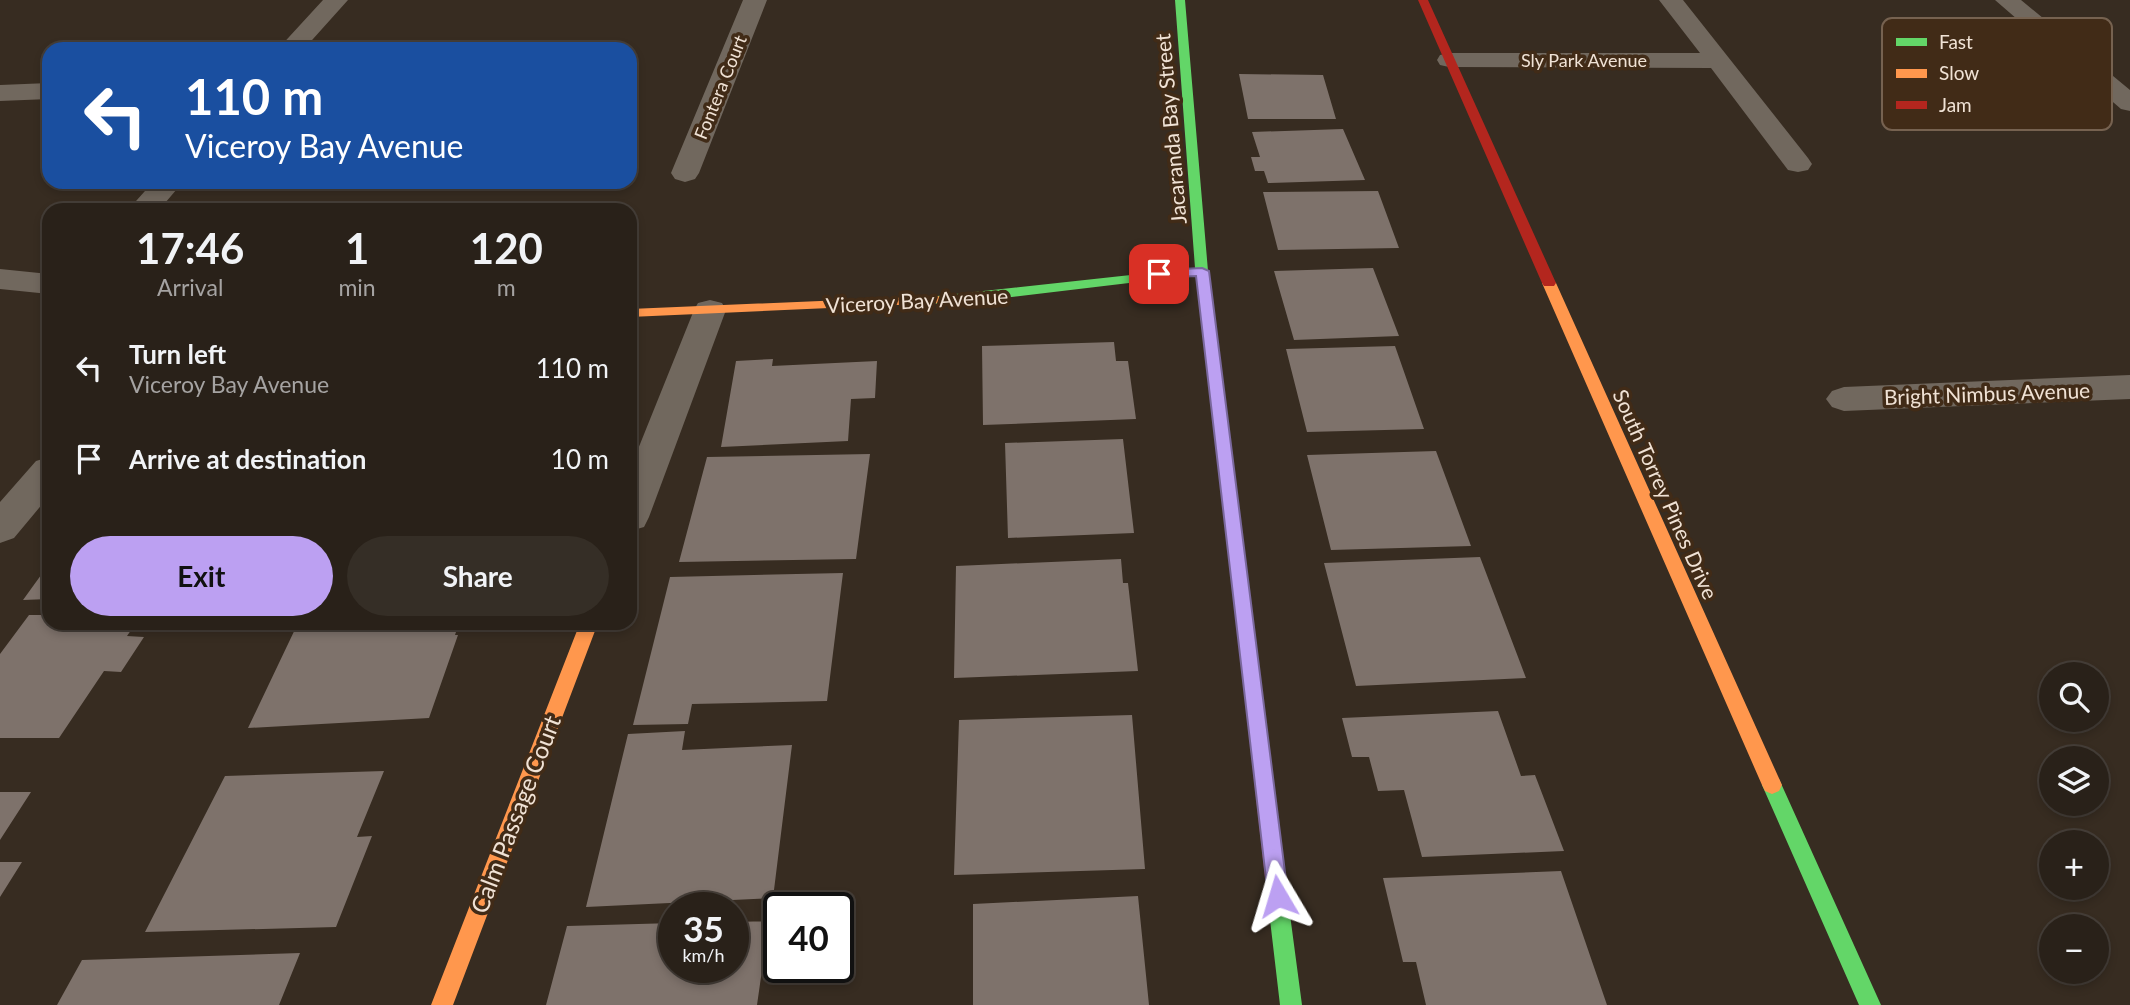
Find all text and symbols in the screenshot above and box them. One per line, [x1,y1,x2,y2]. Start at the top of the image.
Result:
legend [1882,18,2112,130]
text: Fast [1939,30,1973,53]
street label: Fontera Court [689,31,751,142]
street label: Jacaranda Bay Street [1149,32,1191,225]
street label: Sly Park Avenue [1521,49,1647,71]
text: Slow [1939,61,1979,84]
text: 110 m [185,67,323,125]
icon: left [70,70,161,161]
text: Jam [1939,93,1972,116]
text: Viceroy Bay Avenue [185,126,463,165]
text: 17:46 [136,223,244,273]
text: 1 [345,223,369,273]
text: 120 [470,223,543,273]
pin [1129,244,1189,304]
icon: arrive [1140,255,1178,293]
text: Arrival [157,273,223,301]
text: min [338,273,376,301]
text: m [497,273,516,301]
street label: Viceroy Bay Avenue [825,283,1009,317]
text: Turn left [129,338,226,370]
icon: left [70,349,108,387]
text: 110 m [536,352,609,384]
text: Viceroy Bay Avenue [129,370,329,398]
street label: Bright Nimbus Avenue [1883,377,2091,409]
street label: South Torrey Pines Drive [1608,385,1724,603]
icon: arrive [70,440,108,478]
text: Arrive at destination [129,443,366,475]
text: 10 m [551,443,609,475]
button: Exit [70,536,333,616]
button: Share [347,536,609,616]
map controls [2039,662,2109,984]
button: search [2039,662,2109,732]
street label: Calm Passage Court [464,711,566,917]
button: layers [2039,746,2109,816]
button: + [2039,830,2109,900]
position arrow [1241,859,1315,933]
speed limit sign: 40 [763,892,854,983]
text: 35 [683,907,724,949]
button: − [2039,914,2109,984]
text: km/h [682,944,725,966]

